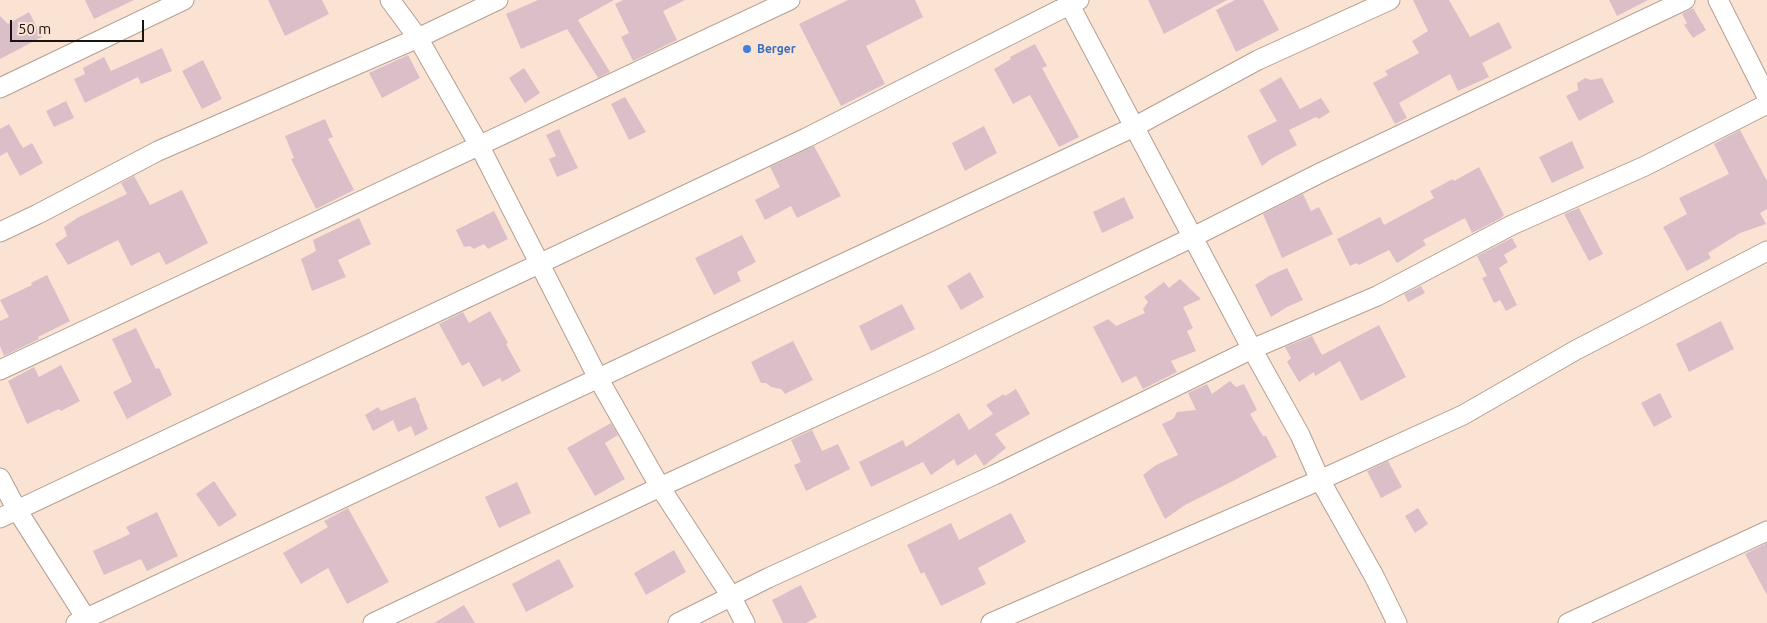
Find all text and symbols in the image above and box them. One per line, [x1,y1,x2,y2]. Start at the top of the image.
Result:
scale bar [12,10,146,42]
text: 50 m [18,20,51,37]
place label: Berger [757,42,796,56]
marker: Berger [741,43,753,55]

